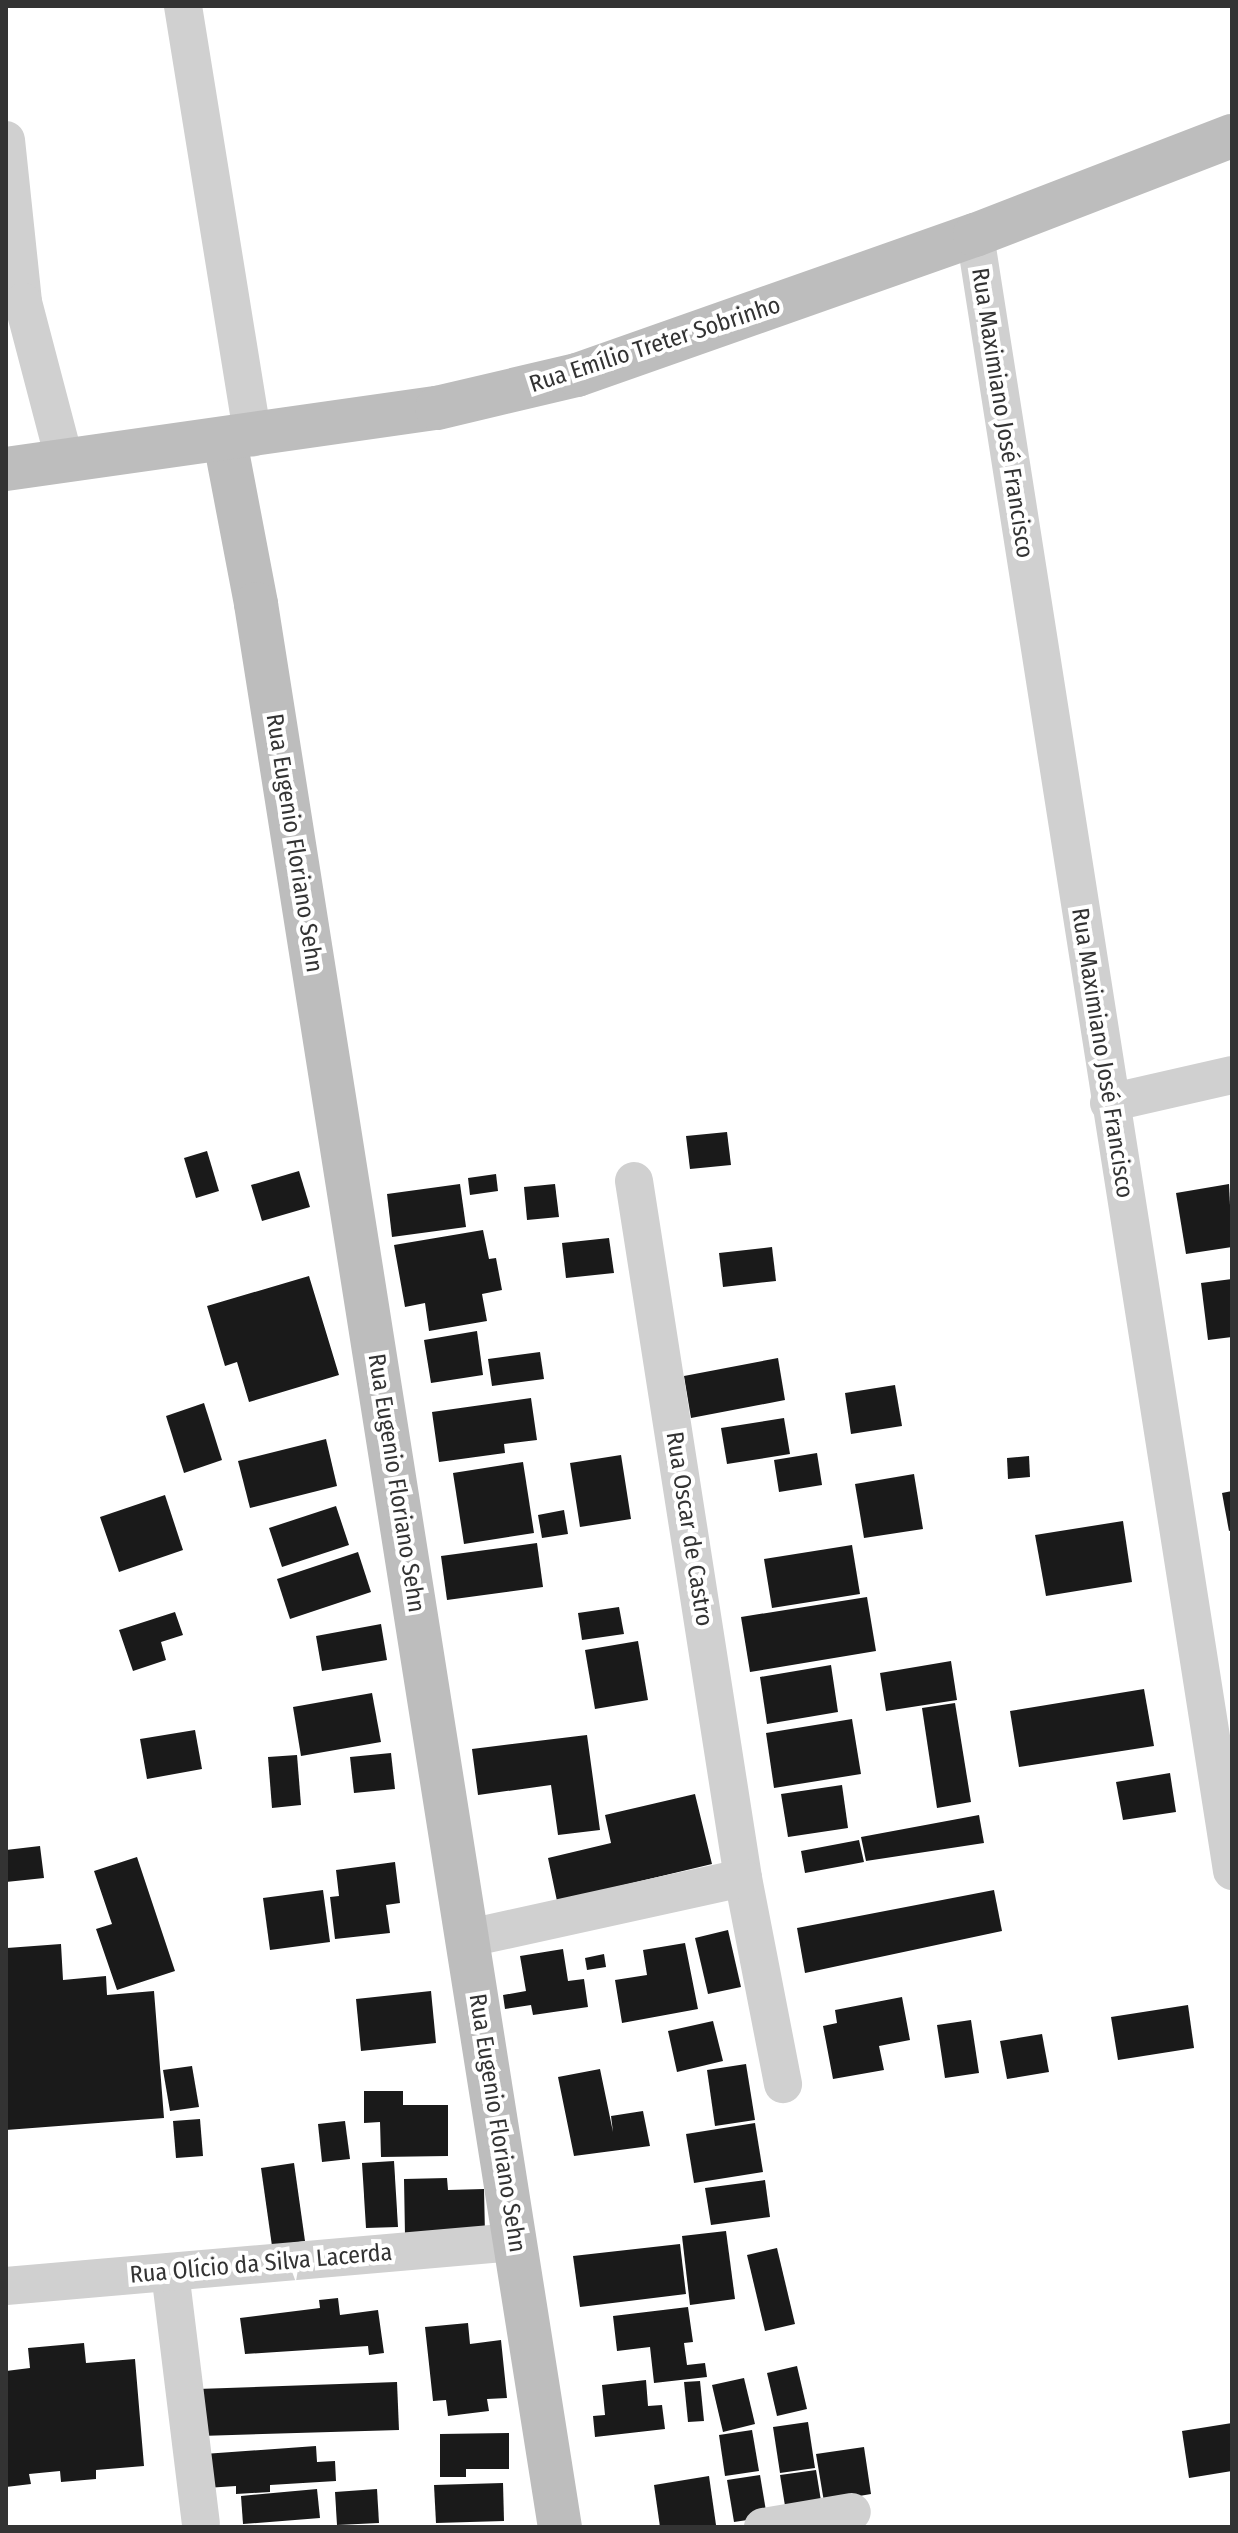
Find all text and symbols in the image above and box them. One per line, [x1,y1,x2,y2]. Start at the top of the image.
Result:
street label: Rua Maximiano José Francisco [965,266,1039,560]
street label: Rua Emílio Treter Sobrinho [526,291,784,399]
street label: Rua Eugenio Floriano Sehn [259,712,329,974]
street label: Rua Maximiano José Francisco [1065,906,1139,1200]
street label: Rua Eugenio Floriano Sehn [361,1352,431,1614]
street label: Rua Oscar de Castro [659,1430,719,1628]
street label: Rua Eugenio Floriano Sehn [462,1992,532,2254]
street label: Rua Olício da Silva Lacerda [129,2238,393,2290]

